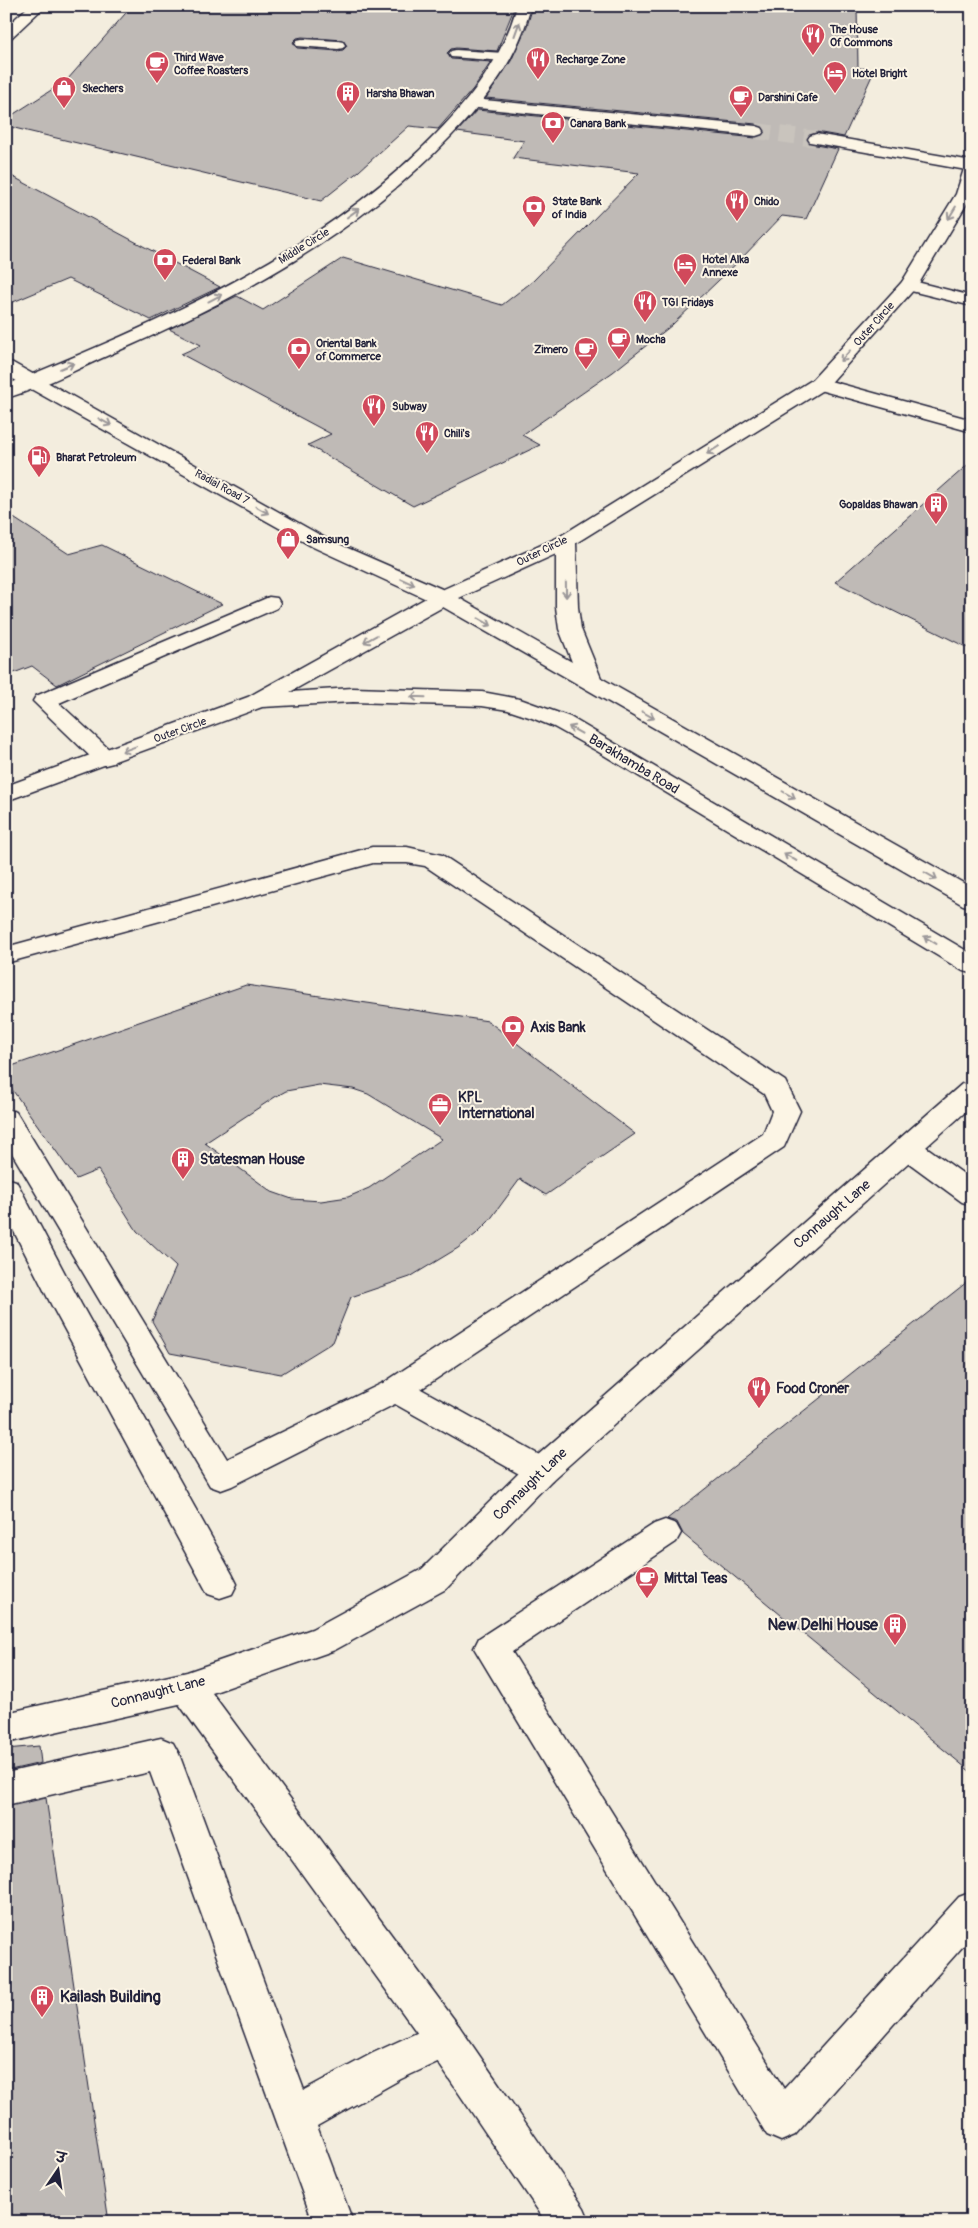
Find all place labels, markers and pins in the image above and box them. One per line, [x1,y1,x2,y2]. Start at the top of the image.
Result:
restaurant icon: The House Of Commons [800,22,826,56]
place label: The House Of Commons [829,23,893,49]
restaurant icon: Recharge Zone [525,46,551,80]
cafe icon: Third Wave Coffee Roasters [144,50,170,84]
place label: Third Wave Coffee Roasters [173,51,248,77]
place label: Recharge Zone [556,53,626,66]
hotel icon: Hotel Bright [822,60,848,94]
place label: Hotel Bright [852,67,908,80]
shop icon: Skechers [51,75,77,109]
building icon: Harsha Bhawan [335,80,361,114]
place label: Skechers [82,82,124,95]
cafe icon: Darshini Cafe [728,84,754,118]
place label: Harsha Bhawan [366,87,435,100]
place label: Darshini Cafe [758,91,818,104]
bank icon: Canara Bank [540,110,566,144]
place label: Canara Bank [570,117,627,130]
restaurant icon: Chido [724,188,750,222]
bank icon: State Bank of India [521,194,547,228]
place label: State Bank of India [551,195,602,221]
place label: Chido [754,195,779,208]
bank icon: Federal Bank [152,247,178,281]
hotel icon: Hotel Alka Annexe [672,252,698,286]
place label: Hotel Alka Annexe [702,253,749,279]
place label: Federal Bank [182,254,241,267]
restaurant icon: TGI Fridays [632,289,658,323]
place label: TGI Fridays [661,296,714,309]
cafe icon: Mocha [606,326,632,360]
place label: Mocha [636,333,666,346]
bank icon: Oriental Bank of Commerce [286,336,312,370]
cafe icon: Zimero [573,336,599,370]
place label: Oriental Bank of Commerce [315,337,382,363]
place label: Zimero [534,343,568,356]
restaurant icon: Subway [361,393,387,427]
place label: Subway [392,400,427,413]
restaurant icon: Chili's [414,420,440,454]
place label: Chili's [444,427,470,440]
fuel station icon: Bharat Petroleum [26,444,52,478]
place label: Bharat Petroleum [56,451,137,464]
building icon: Gopaldas Bhawan [923,491,949,525]
place label: Gopaldas Bhawan [839,498,918,511]
shop icon: Samsung [275,526,301,560]
place label: Samsung [306,533,350,546]
bank icon: Axis Bank [500,1014,526,1048]
place label: Axis Bank [530,1019,586,1036]
place label: KPL International [458,1089,535,1122]
office icon: KPL International [427,1092,453,1126]
building icon: Statesman House [170,1146,196,1180]
place label: Statesman House [200,1151,306,1168]
restaurant icon: Food Croner [746,1375,772,1409]
place label: Food Croner [776,1380,850,1397]
cafe icon: Mittal Teas [634,1565,660,1599]
place label: Mittal Teas [664,1570,728,1587]
building icon: New Delhi House [882,1612,908,1646]
place label: New Delhi House [768,1615,879,1635]
building icon: Kailash Building [29,1984,55,2018]
place label: Kailash Building [60,1987,161,2007]

